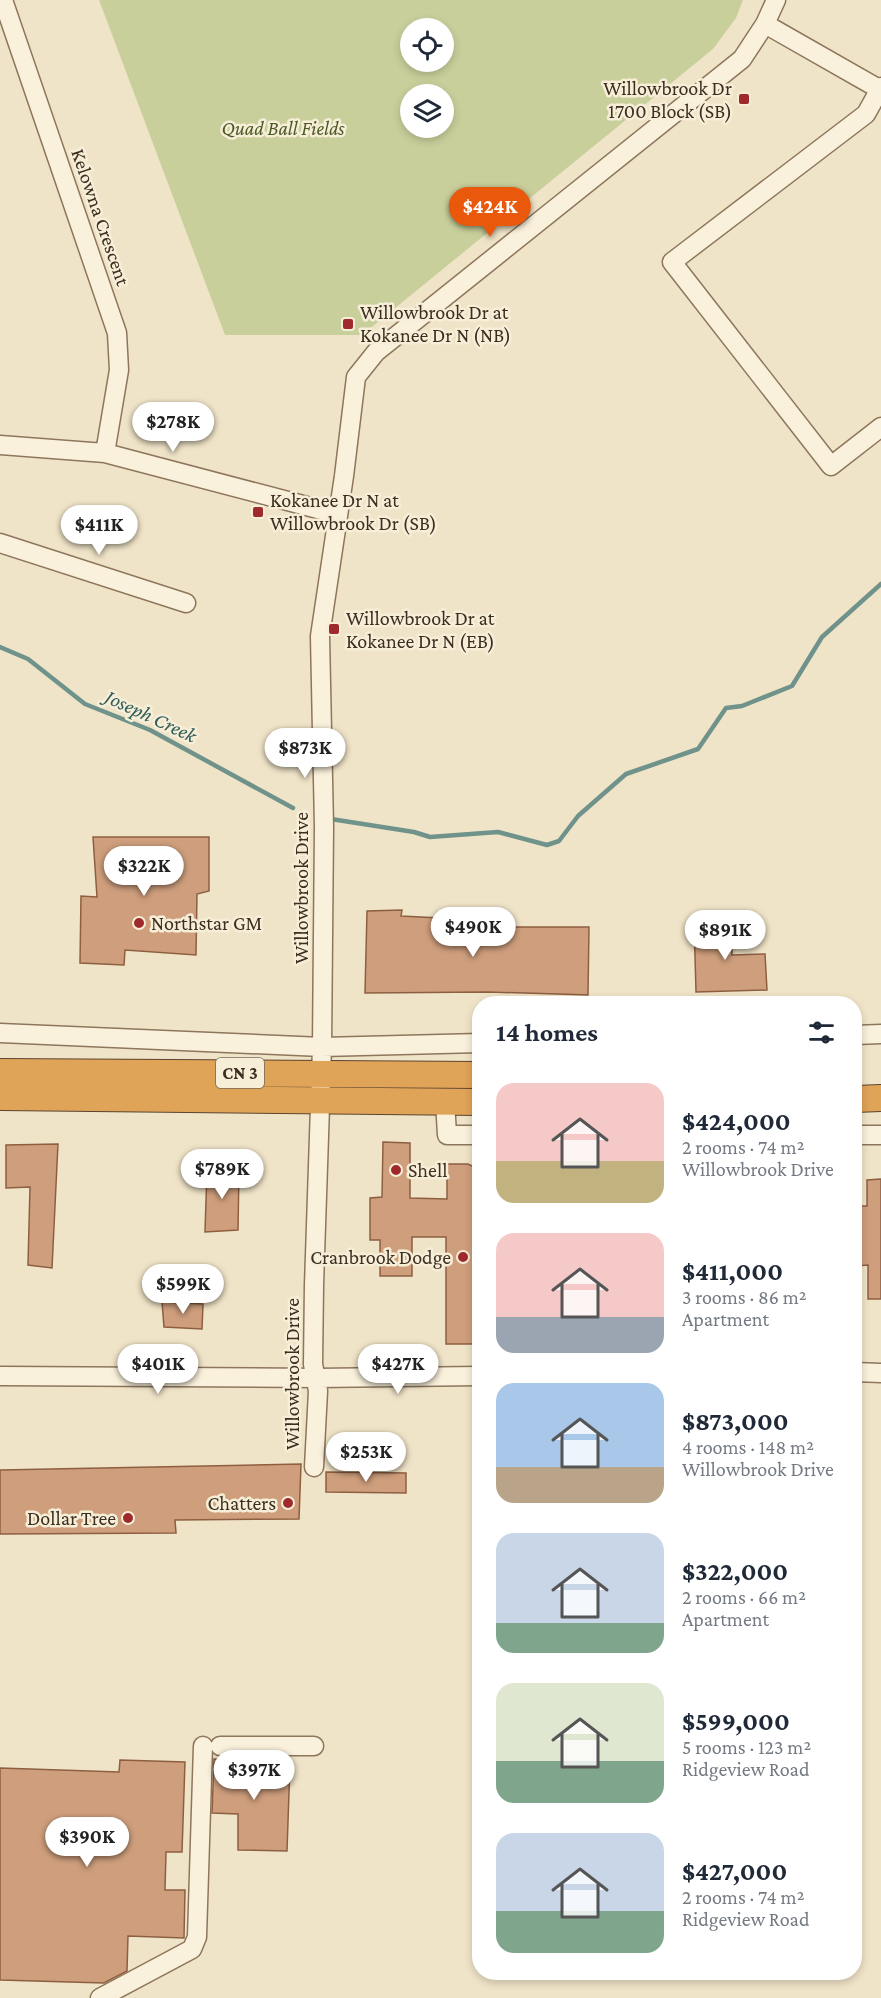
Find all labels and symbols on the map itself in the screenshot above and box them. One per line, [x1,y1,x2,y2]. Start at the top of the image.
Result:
place label: Willowbrook Dr 1700 Block (SB) [603,77,732,123]
marker: Willowbrook Dr 1700 Block (SB) [737,92,751,106]
park label: Quad Ball Fields [221,117,345,139]
street label: Kelowna Crescent [67,146,135,289]
pin: $424K [448,187,532,238]
place label: Willowbrook Dr at Kokanee Dr N (NB) [360,301,511,347]
marker: Willowbrook Dr at Kokanee Dr N (NB) [341,317,355,331]
pin: $278K [131,402,215,453]
place label: Kokanee Dr N at Willowbrook Dr (SB) [270,489,437,535]
pin: $411K [57,505,141,556]
marker: Kokanee Dr N at Willowbrook Dr (SB) [251,505,265,519]
place label: Willowbrook Dr at Kokanee Dr N (EB) [346,607,495,653]
marker: Willowbrook Dr at Kokanee Dr N (EB) [327,622,341,636]
water label: Joseph Creek [98,683,201,748]
pin: $873K [263,728,347,779]
street label: Willowbrook Drive [290,812,312,964]
pin: $322K [102,846,186,897]
pin: $490K [431,907,515,958]
pin: $891K [683,910,767,961]
place label: Northstar GM [151,912,262,934]
marker: Northstar GM [132,916,146,930]
road number: CN 3 [216,1058,264,1088]
pin: $789K [180,1149,264,1200]
place label: Shell [408,1159,447,1181]
marker: Shell [389,1163,403,1177]
place label: Cranbrook Dodge [310,1246,451,1269]
marker: Cranbrook Dodge [456,1250,470,1264]
pin: $599K [141,1264,225,1315]
street label: Willowbrook Drive [281,1298,303,1450]
pin: $401K [116,1344,200,1395]
pin: $427K [356,1344,440,1395]
pin: $253K [324,1432,408,1483]
place label: Chatters [207,1492,276,1514]
marker: Chatters [281,1496,295,1510]
place label: Dollar Tree [27,1507,116,1529]
marker: Dollar Tree [121,1511,135,1525]
pin: $397K [212,1750,296,1801]
pin: $390K [45,1817,129,1868]

